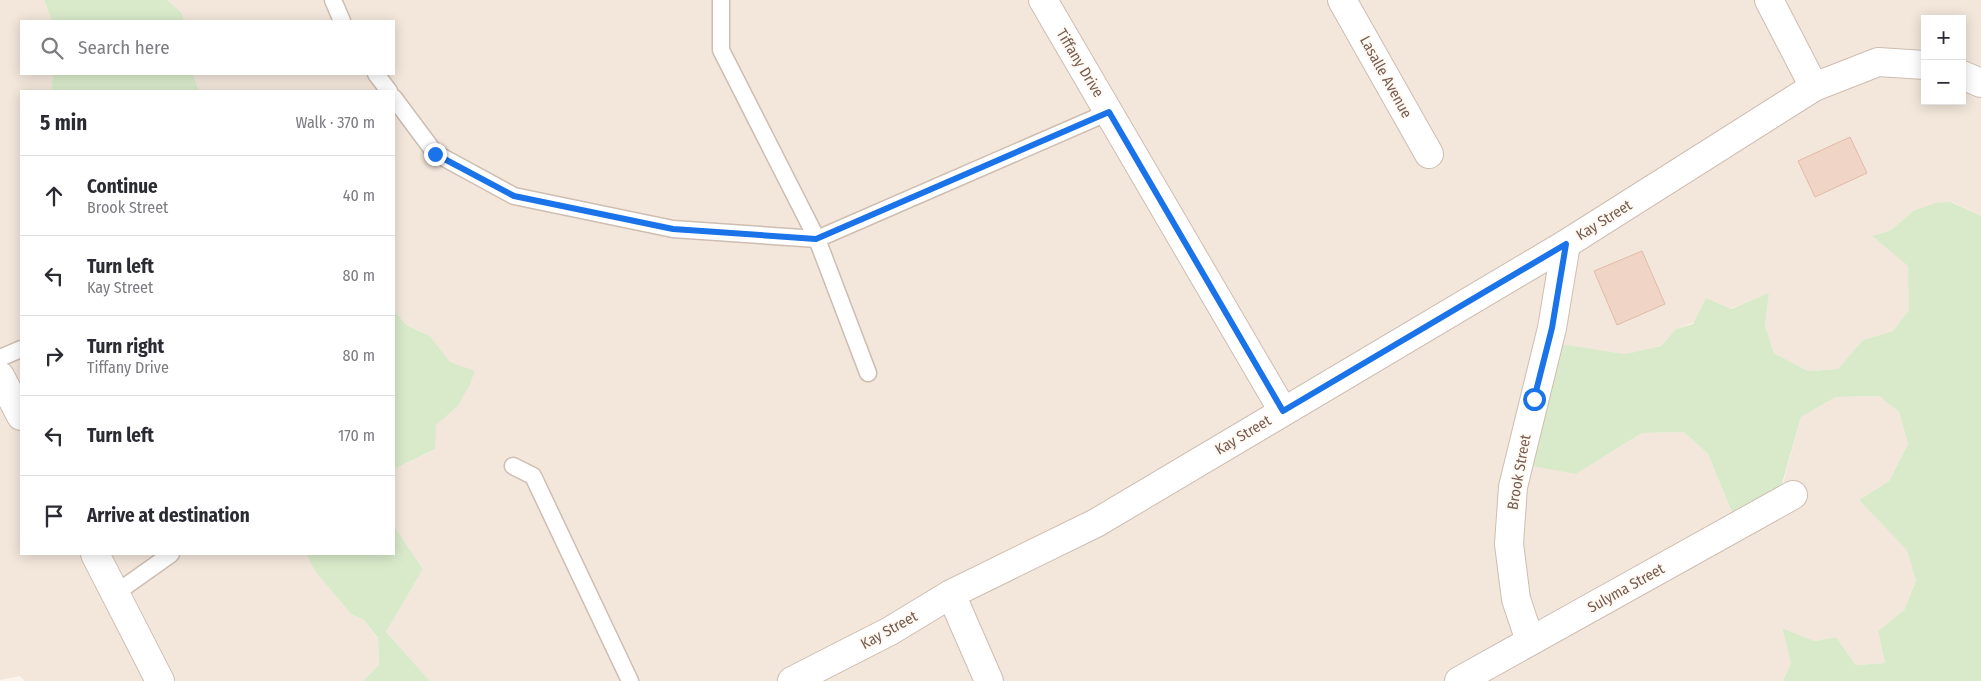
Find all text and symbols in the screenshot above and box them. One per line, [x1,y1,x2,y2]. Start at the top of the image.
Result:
map controls [1921,15,1966,105]
button: + [1921,15,1966,60]
search box [20,20,395,75]
street label: Tiffany Drive [1053,25,1107,101]
street label: Lasalle Avenue [1356,33,1416,121]
icon: search [38,34,66,62]
text: Search here [78,36,170,59]
button: − [1921,60,1966,105]
text: 5 min [40,110,87,136]
text: Walk · 370 m [295,113,375,132]
route end [424,143,447,166]
text: Continue [87,175,158,198]
icon: ahead [40,182,68,210]
text: 40 m [343,186,375,205]
street label: Kay Street [1573,196,1635,244]
text: Brook Street [87,198,168,217]
text: Turn left [87,255,154,278]
icon: left [40,262,68,290]
text: 80 m [343,266,375,285]
text: Kay Street [87,278,153,297]
text: Turn right [87,335,164,358]
icon: right [40,342,68,370]
text: 80 m [343,346,375,365]
text: Tiffany Drive [87,358,169,377]
route start [1523,388,1546,411]
street label: Kay Street [1212,411,1274,459]
icon: left [40,422,68,450]
text: Turn left [87,424,154,447]
text: 170 m [338,426,375,445]
street label: Brook Street [1504,433,1534,511]
icon: arrive [40,502,68,530]
text: Arrive at destination [87,504,250,527]
street label: Sulyma Street [1584,559,1668,616]
street label: Kay Street [857,607,921,653]

